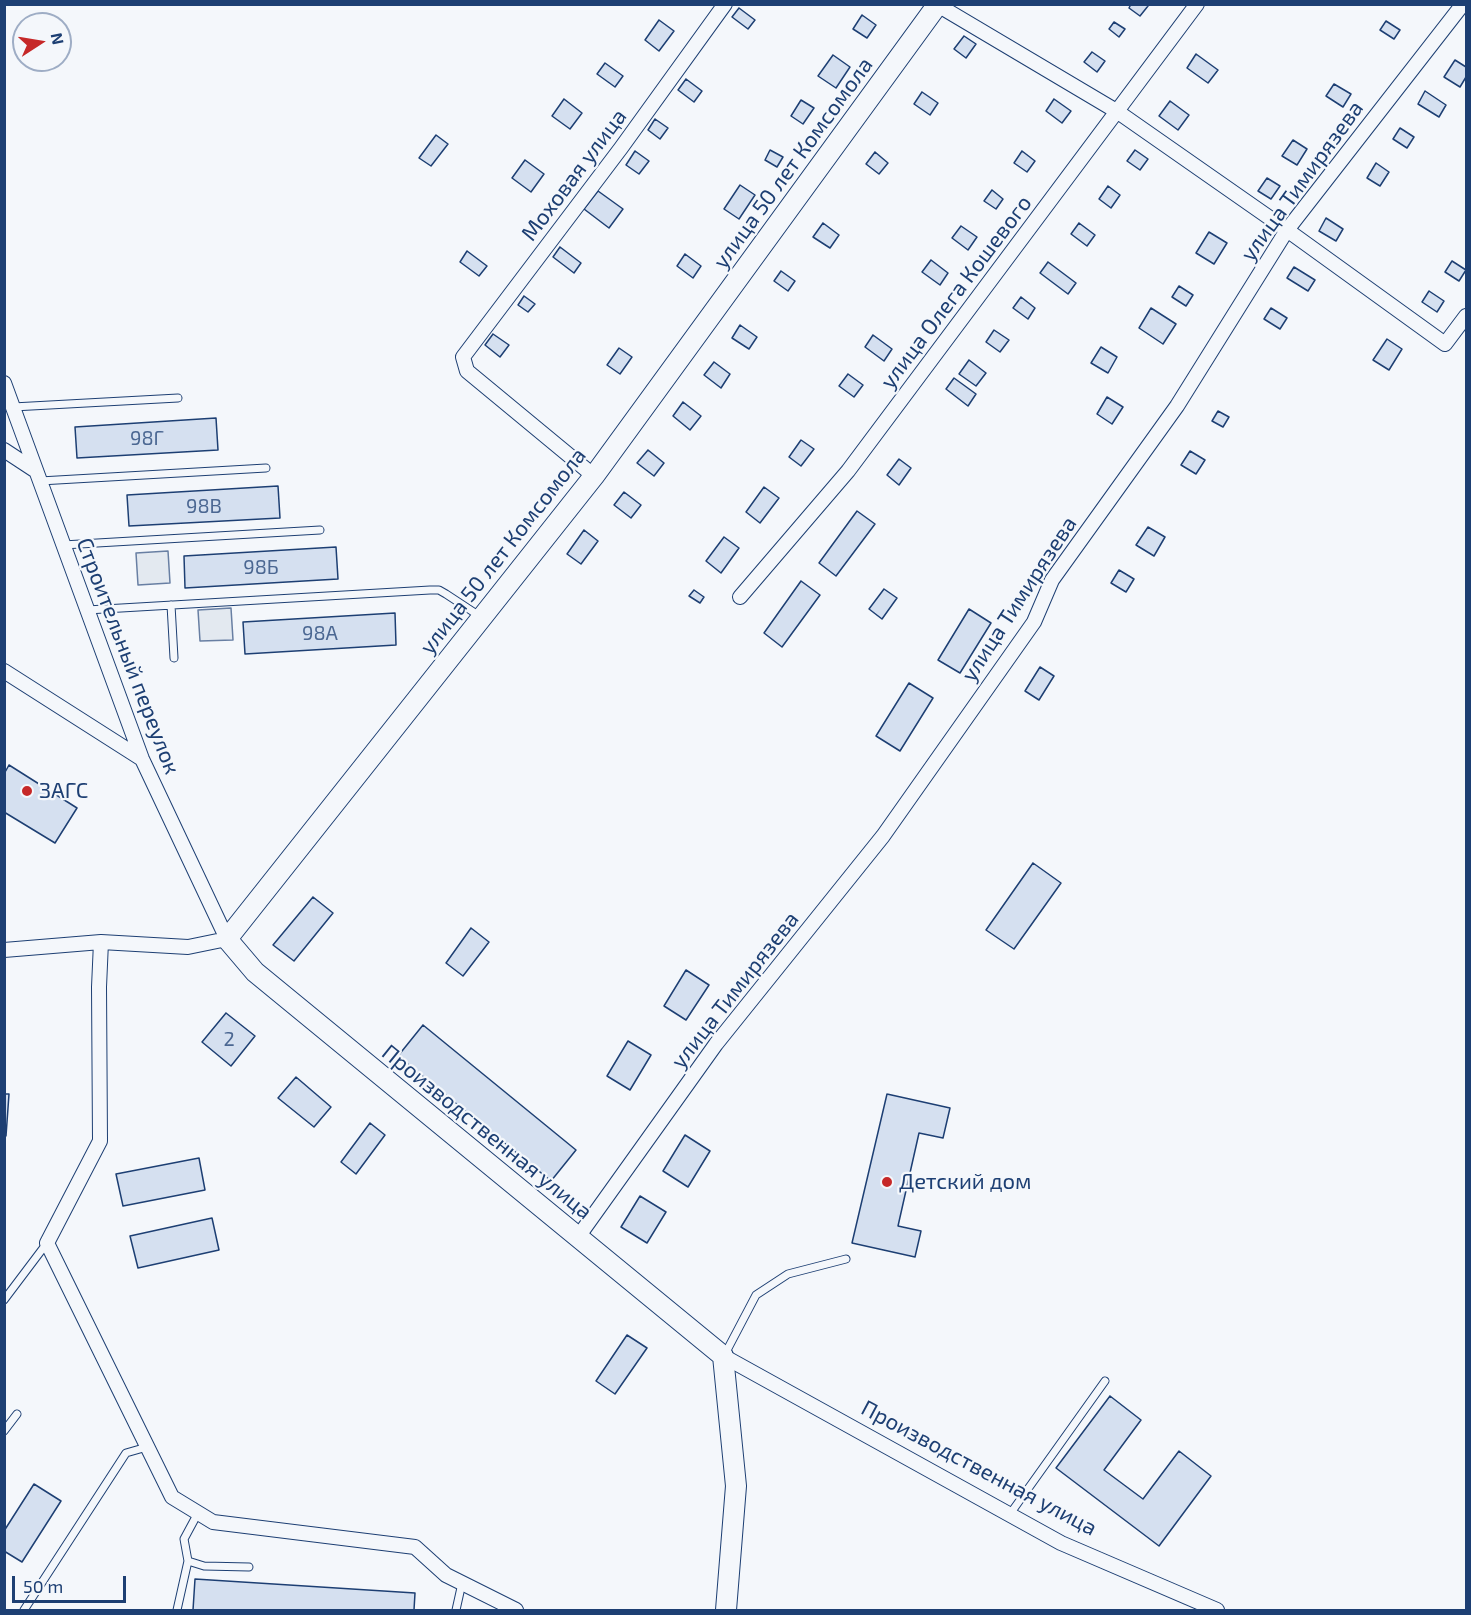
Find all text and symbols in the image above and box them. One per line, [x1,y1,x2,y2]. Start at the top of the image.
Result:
north arrow [12,12,72,72]
text: N [48,31,69,46]
street label: улица 50 лет Комсомола [708,52,878,274]
street label: улица Тимирязева [1235,96,1369,266]
street label: Моховая улица [516,104,632,246]
street label: улица Олега Кошевого [875,190,1037,394]
house number: 98Г [130,426,164,450]
street label: улица 50 лет Комсомола [414,443,592,659]
house number: 98В [186,494,222,518]
street label: улица Тимирязева [956,512,1082,686]
street label: Строительный переулок [71,534,185,778]
house number: 98Б [243,555,279,579]
house number: 98А [302,621,338,645]
place label: ЗАГС [39,778,88,804]
marker: ЗАГС [20,784,34,798]
street label: улица Тимирязева [666,906,804,1074]
house number: 2 [223,1027,235,1051]
street label: Производственная улица [377,1039,597,1225]
place label: Детский дом [899,1169,1031,1195]
marker: Детский дом [880,1175,894,1189]
street label: Производственная улица [857,1395,1101,1541]
scale bar [15,1564,129,1602]
text: 50 m [23,1575,63,1597]

